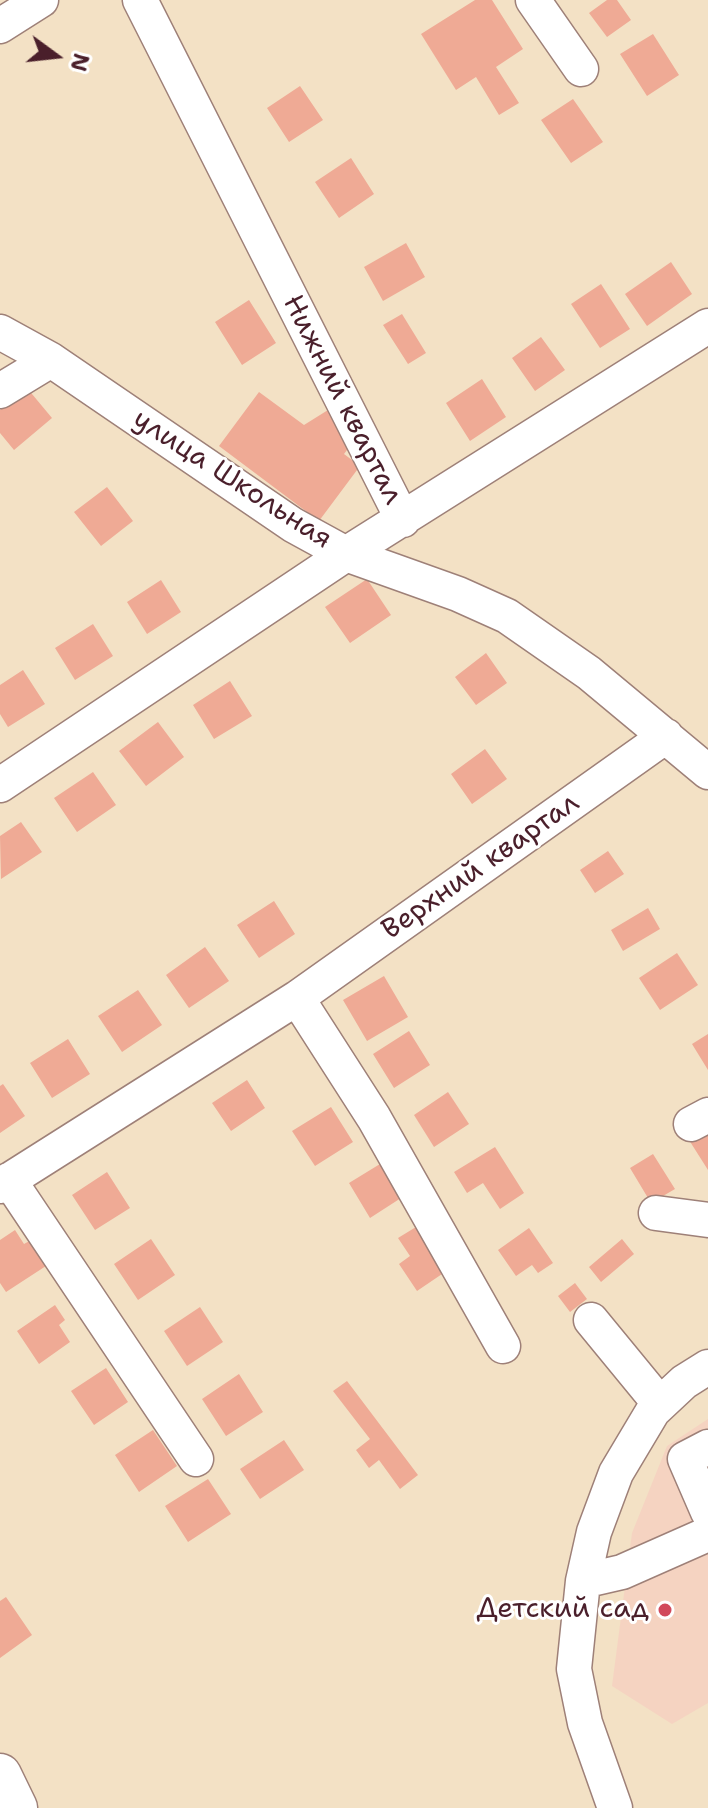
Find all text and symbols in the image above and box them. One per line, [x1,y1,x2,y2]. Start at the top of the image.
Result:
north arrow [16,16,96,96]
text: N [63,50,96,75]
street label: Нижний квартал [275,290,409,510]
street label: улица Школьная [126,403,338,557]
street label: Верхний квартал [376,786,586,948]
place label: Детский сад [476,1593,649,1627]
marker: Детский сад [656,1601,674,1619]

